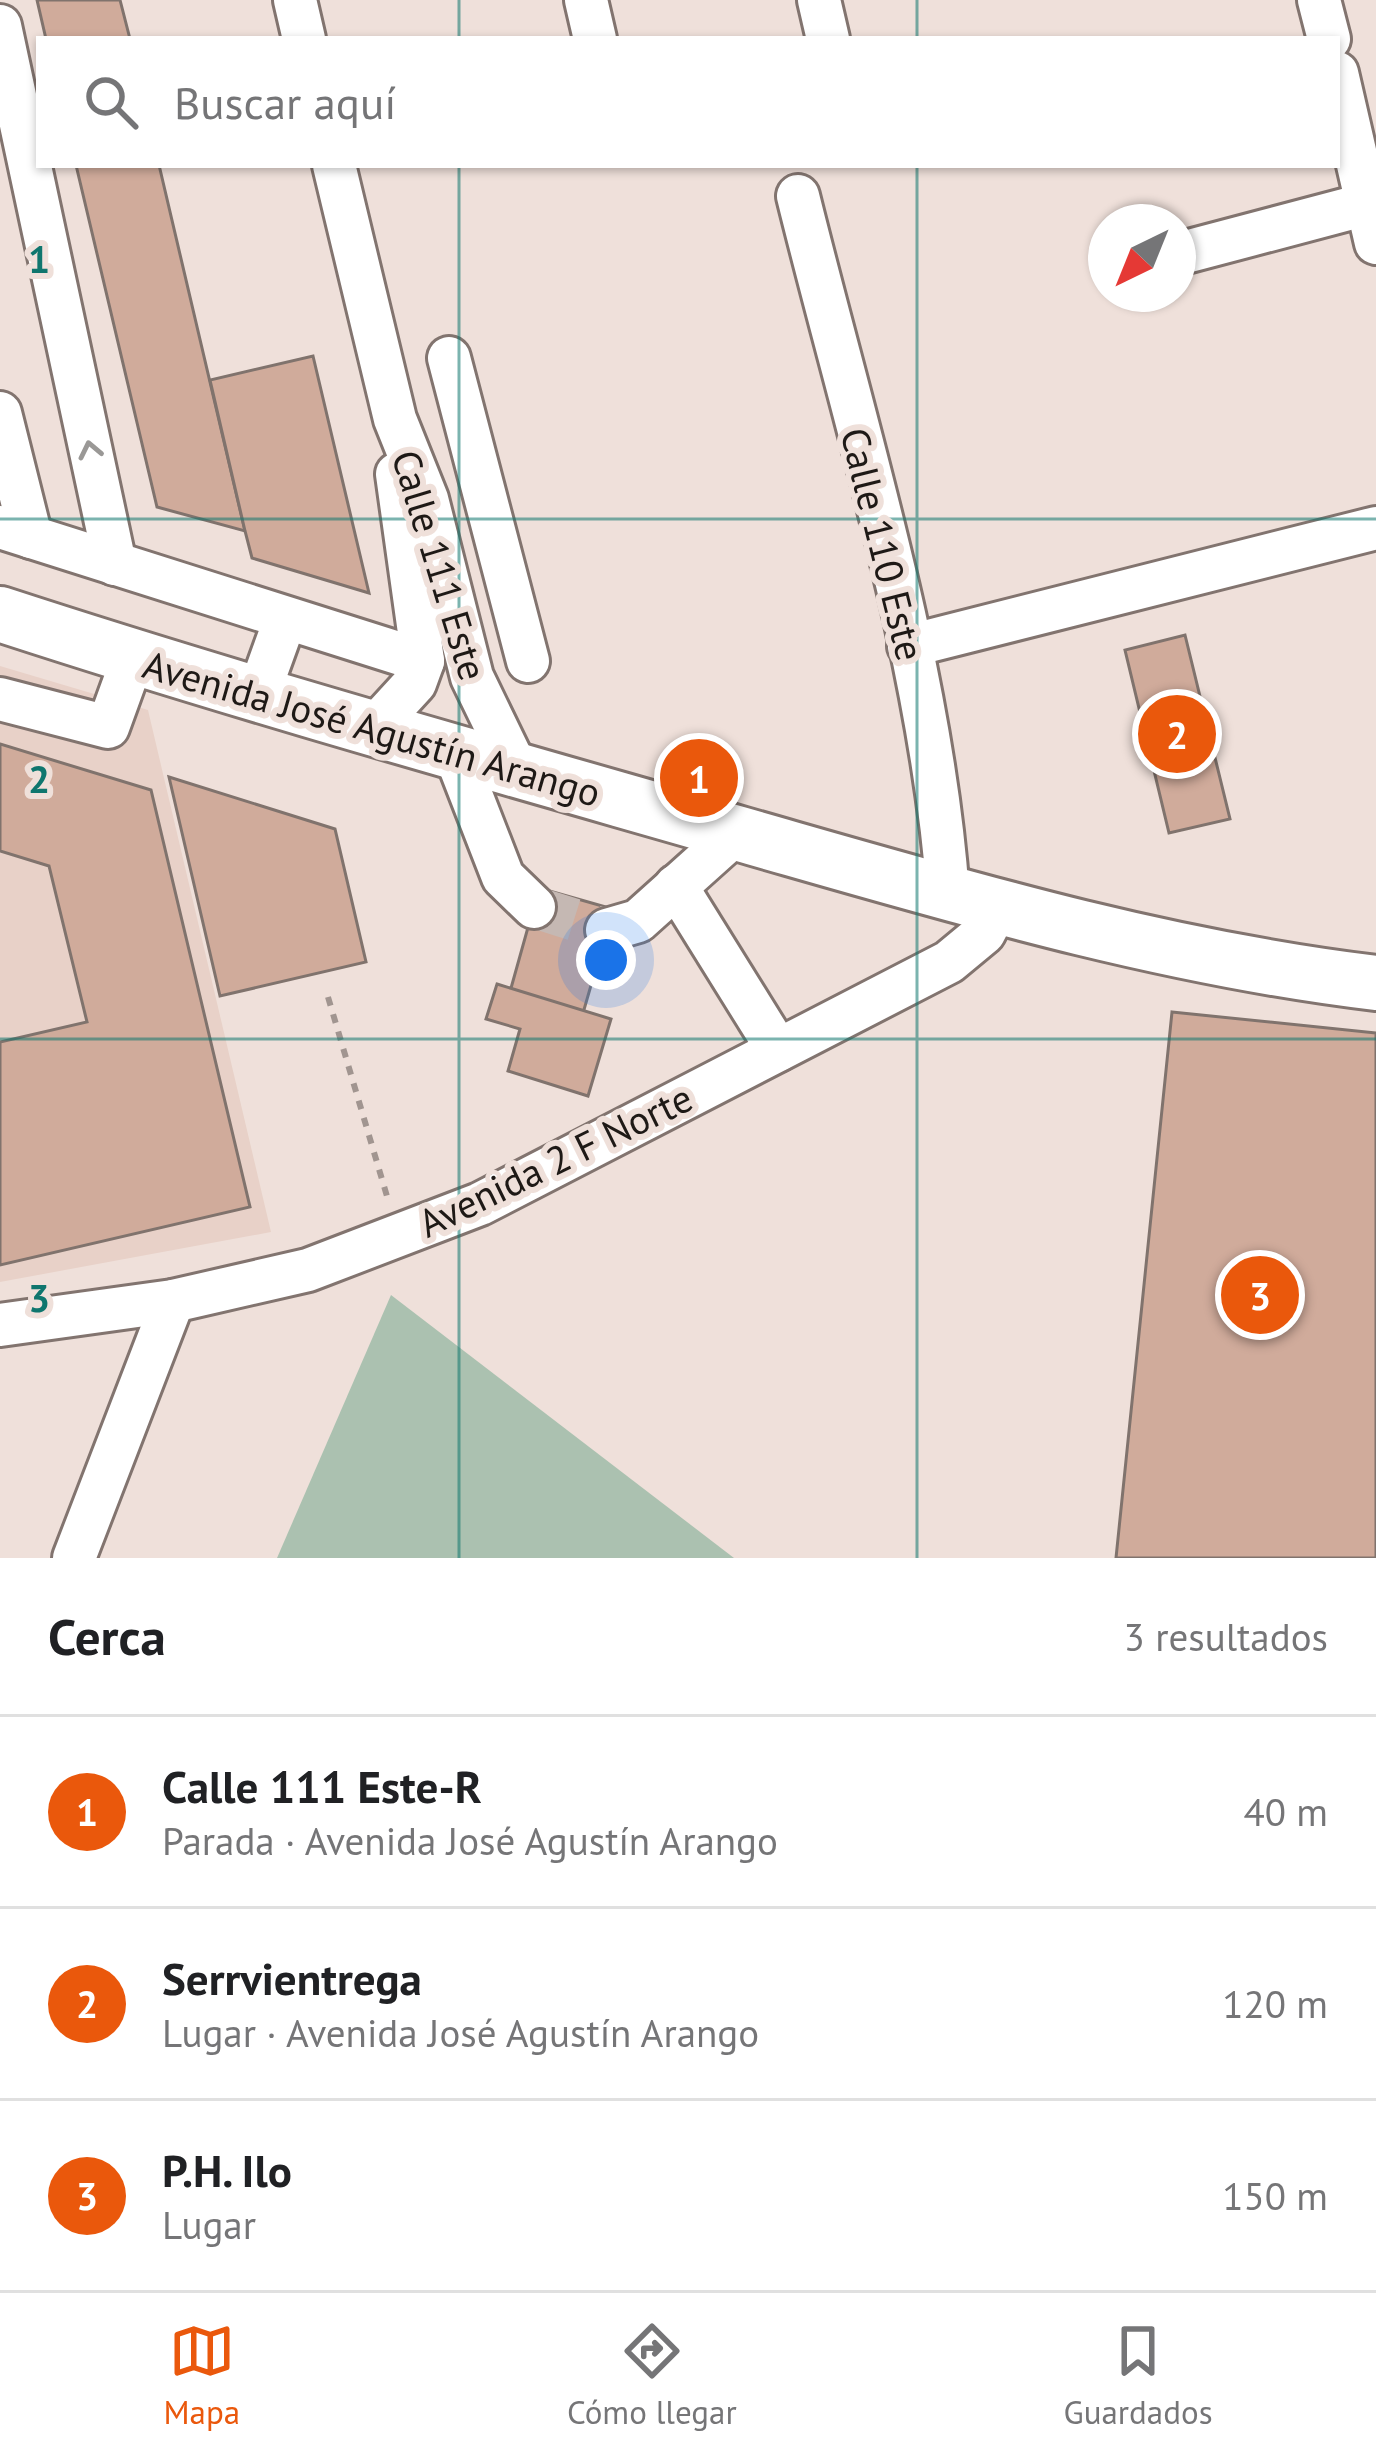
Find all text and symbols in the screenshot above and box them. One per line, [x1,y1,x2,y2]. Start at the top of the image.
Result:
search box [36,36,1340,168]
icon: search [78,69,144,135]
text: Buscar aquí [174,73,396,131]
north arrow [1088,204,1196,312]
text: 1 [28,233,50,284]
street label: Calle 110 Este [829,422,937,666]
one-way arrow [79,440,104,460]
street label: Calle 111 Este [381,444,499,686]
street label: Avenida José Agustín Arango [138,638,606,818]
pin: 2 [1138,689,1216,779]
pin: 1 [660,733,738,823]
text: 2 [28,753,50,804]
your location [576,930,636,990]
street label: Avenida 2 F Norte [410,1072,700,1248]
pin: 3 [1221,1250,1299,1340]
text: 3 [28,1272,50,1323]
text: Cerca [48,1603,166,1669]
text: 3 resultados [1124,1611,1328,1662]
text: Calle 111 Este-R [162,1757,482,1815]
text: 1 [76,1786,98,1837]
text: 40 m [1243,1786,1328,1837]
text: Parada · Avenida José Agustín Arango [162,1815,778,1866]
text: Serrvientrega [162,1949,422,2007]
text: 2 [76,1978,98,2029]
text: 120 m [1222,1978,1328,2029]
text: Lugar · Avenida José Agustín Arango [162,2007,759,2058]
text: P.H. Ilo [162,2141,292,2199]
text: 3 [76,2170,98,2221]
text: 150 m [1222,2170,1328,2221]
text: Lugar [162,2199,256,2250]
tab: Mapa [163,2318,240,2433]
tab: Cómo llegar [567,2318,737,2433]
tab: Guardados [1064,2318,1213,2433]

